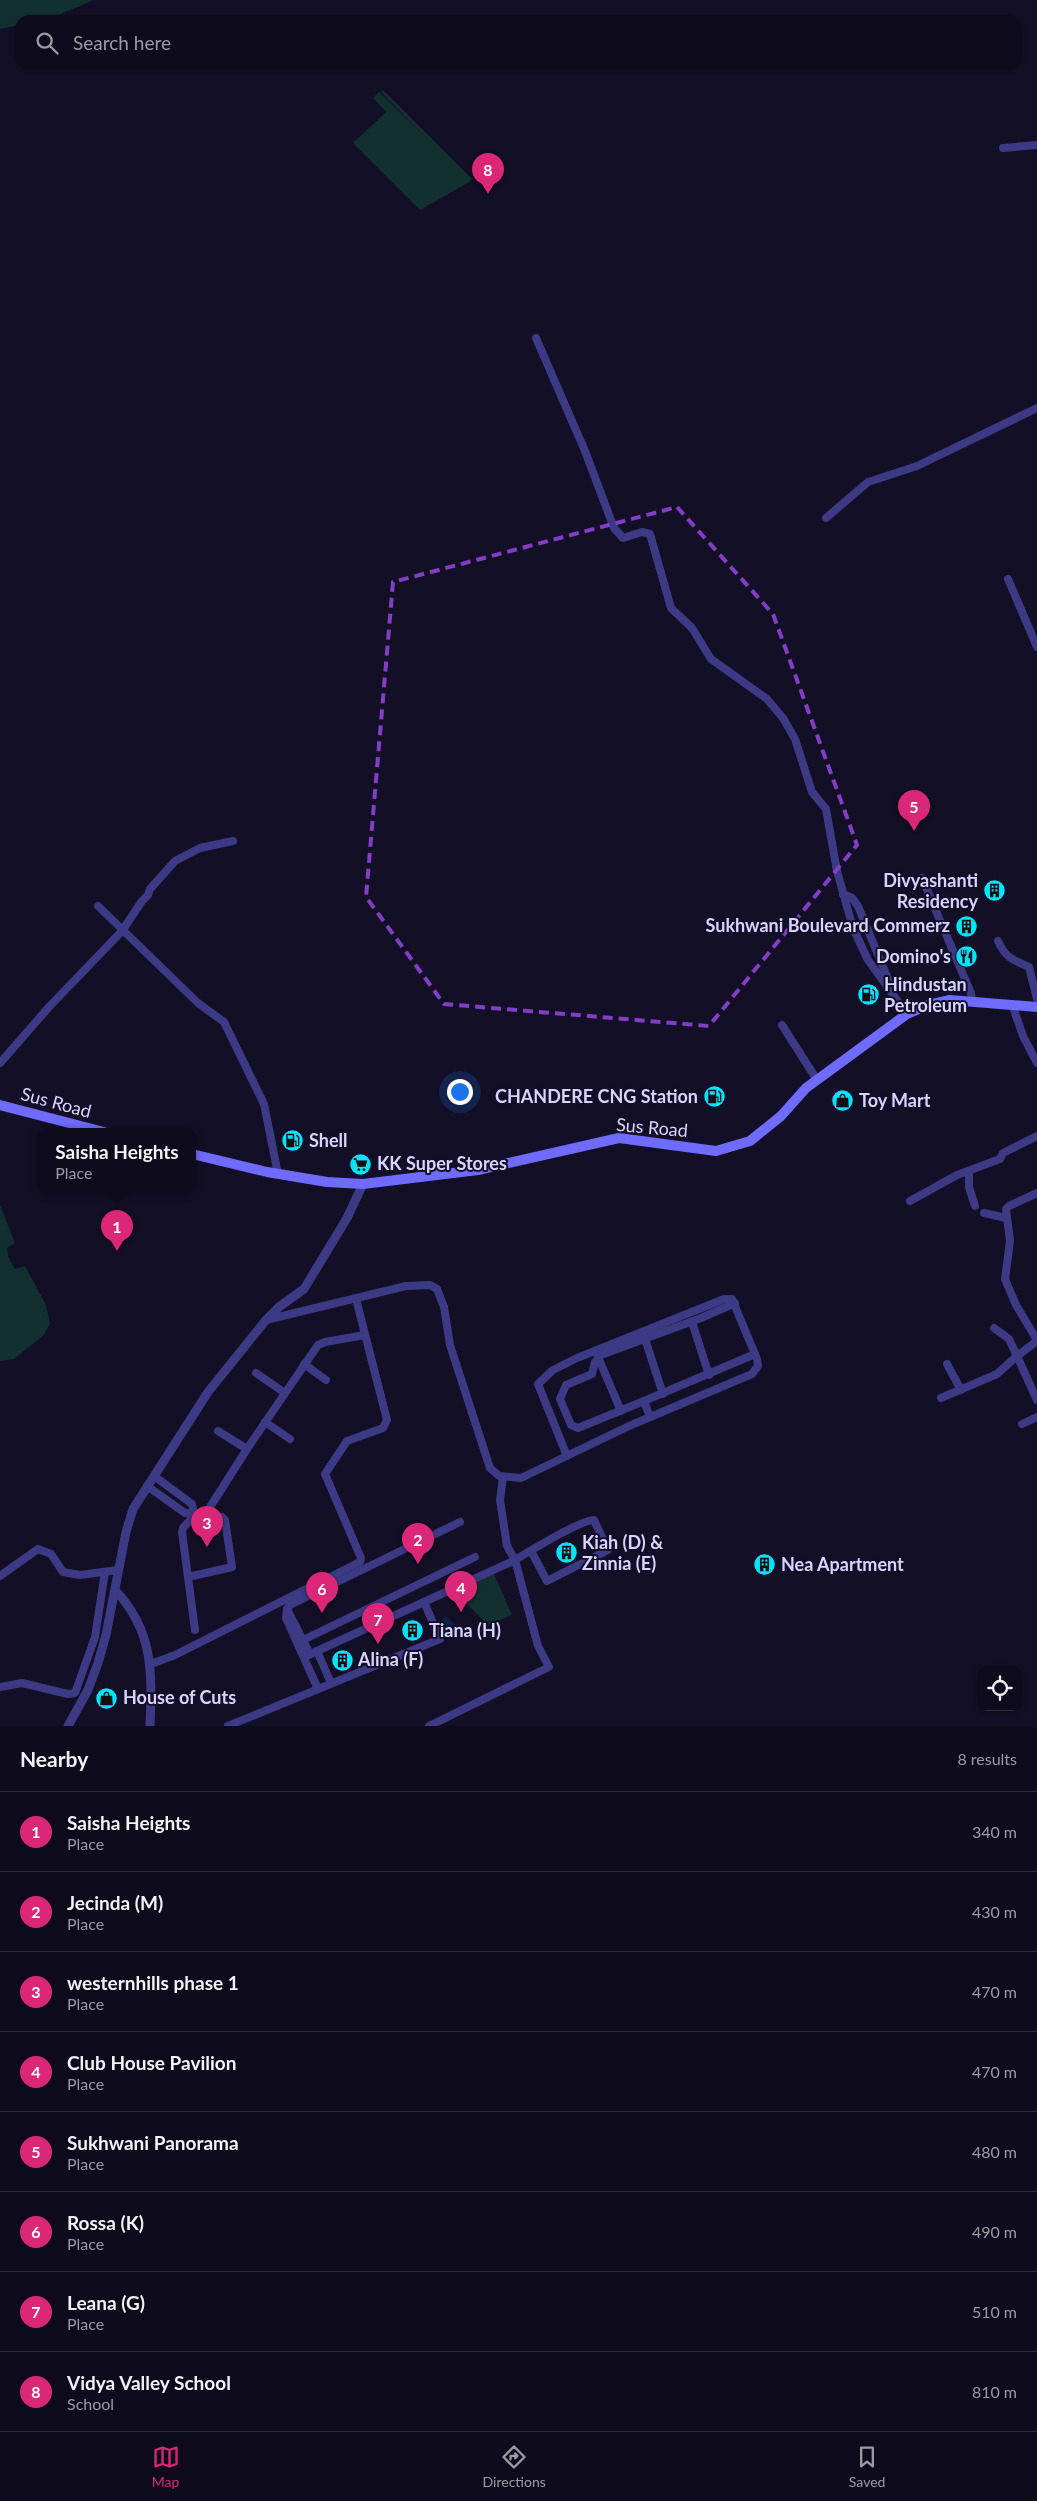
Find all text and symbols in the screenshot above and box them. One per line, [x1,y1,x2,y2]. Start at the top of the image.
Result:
search box [15,15,1022,70]
icon: search [33,29,61,57]
text: Search here [73,31,171,54]
pin: 8 [472,153,504,194]
pin: 5 [898,790,930,831]
place label: Divyashanti Residency [883,869,979,912]
building icon: Divyashanti Residency [982,879,1006,903]
place label: Sukhwani Boulevard Commerz [706,914,950,936]
building icon: Sukhwani Boulevard Commerz [954,914,978,938]
place label: Domino's [876,945,951,967]
restaurant icon: Domino's [955,945,979,969]
place label: Hindustan Petroleum [884,973,967,1016]
fuel station icon: Hindustan Petroleum [856,983,880,1007]
your location [447,1079,473,1105]
street label: Sus Road [19,1082,94,1122]
place label: CHANDERE CNG Station [495,1085,698,1107]
fuel station icon: CHANDERE CNG Station [702,1085,726,1109]
shop icon: Toy Mart [831,1089,855,1113]
place label: Toy Mart [859,1089,931,1111]
street label: Sus Road [615,1113,689,1141]
popup [38,1128,196,1193]
fuel station icon: Shell [281,1129,305,1153]
place label: Shell [309,1129,347,1151]
text: Saisha Heights [55,1140,179,1163]
supermarket icon: KK Super Stores [349,1152,373,1176]
place label: KK Super Stores [377,1152,507,1174]
text: Place [55,1163,93,1182]
pin: 1 [101,1210,133,1251]
pin: 3 [191,1506,223,1547]
pin: 2 [402,1523,434,1564]
place label: Kiah (D) & Zinnia (E) [582,1531,663,1574]
building icon: Kiah (D) & Zinnia (E) [554,1541,578,1565]
building icon: Nea Apartment [753,1553,777,1577]
place label: Nea Apartment [781,1553,904,1575]
pin: 4 [445,1571,477,1612]
pin: 6 [306,1572,338,1613]
pin: 7 [362,1603,394,1644]
building icon: Tiana (H) [401,1619,425,1643]
place label: Tiana (H) [429,1619,501,1641]
building icon: Alina (F) [330,1648,354,1672]
place label: Alina (F) [357,1648,423,1670]
map controls [977,1666,1022,1711]
button: locate [977,1666,1022,1711]
shop icon: House of Cuts [95,1686,119,1710]
place label: House of Cuts [123,1686,236,1708]
text: Nearby [20,1746,88,1771]
text: 8 results [957,1749,1017,1768]
text: Saisha Heights [67,1811,190,1834]
text: 1 [31,1822,41,1841]
text: 340 m [972,1822,1017,1841]
text: Place [67,1834,104,1853]
text: Jecinda (M) [67,1891,163,1914]
text: 2 [31,1902,41,1921]
text: 430 m [972,1902,1017,1921]
text: Place [67,1914,104,1933]
text: westernhills phase 1 [67,1971,239,1994]
text: 3 [31,1982,41,2001]
text: 470 m [972,1982,1017,2001]
text: Place [67,1994,104,2013]
text: Club House Pavilion [67,2051,236,2074]
text: 4 [31,2062,41,2081]
text: 470 m [972,2062,1017,2081]
text: Place [67,2074,104,2093]
text: Sukhwani Panorama [67,2131,239,2154]
text: 5 [31,2142,41,2161]
text: 480 m [972,2142,1017,2161]
text: Place [67,2154,104,2173]
text: Rossa (K) [67,2211,144,2234]
text: 6 [31,2222,41,2241]
text: 490 m [972,2222,1017,2241]
text: Place [67,2234,104,2253]
text: Leana (G) [67,2291,145,2314]
text: 7 [31,2302,41,2321]
text: 510 m [972,2302,1017,2321]
text: Place [67,2314,104,2333]
text: Vidya Valley School [67,2371,231,2394]
text: 8 [31,2382,41,2401]
text: 810 m [972,2382,1017,2401]
text: School [67,2394,114,2413]
tab: Map [152,2443,180,2490]
tab: Directions [483,2443,546,2490]
tab: Saved [849,2443,885,2490]

